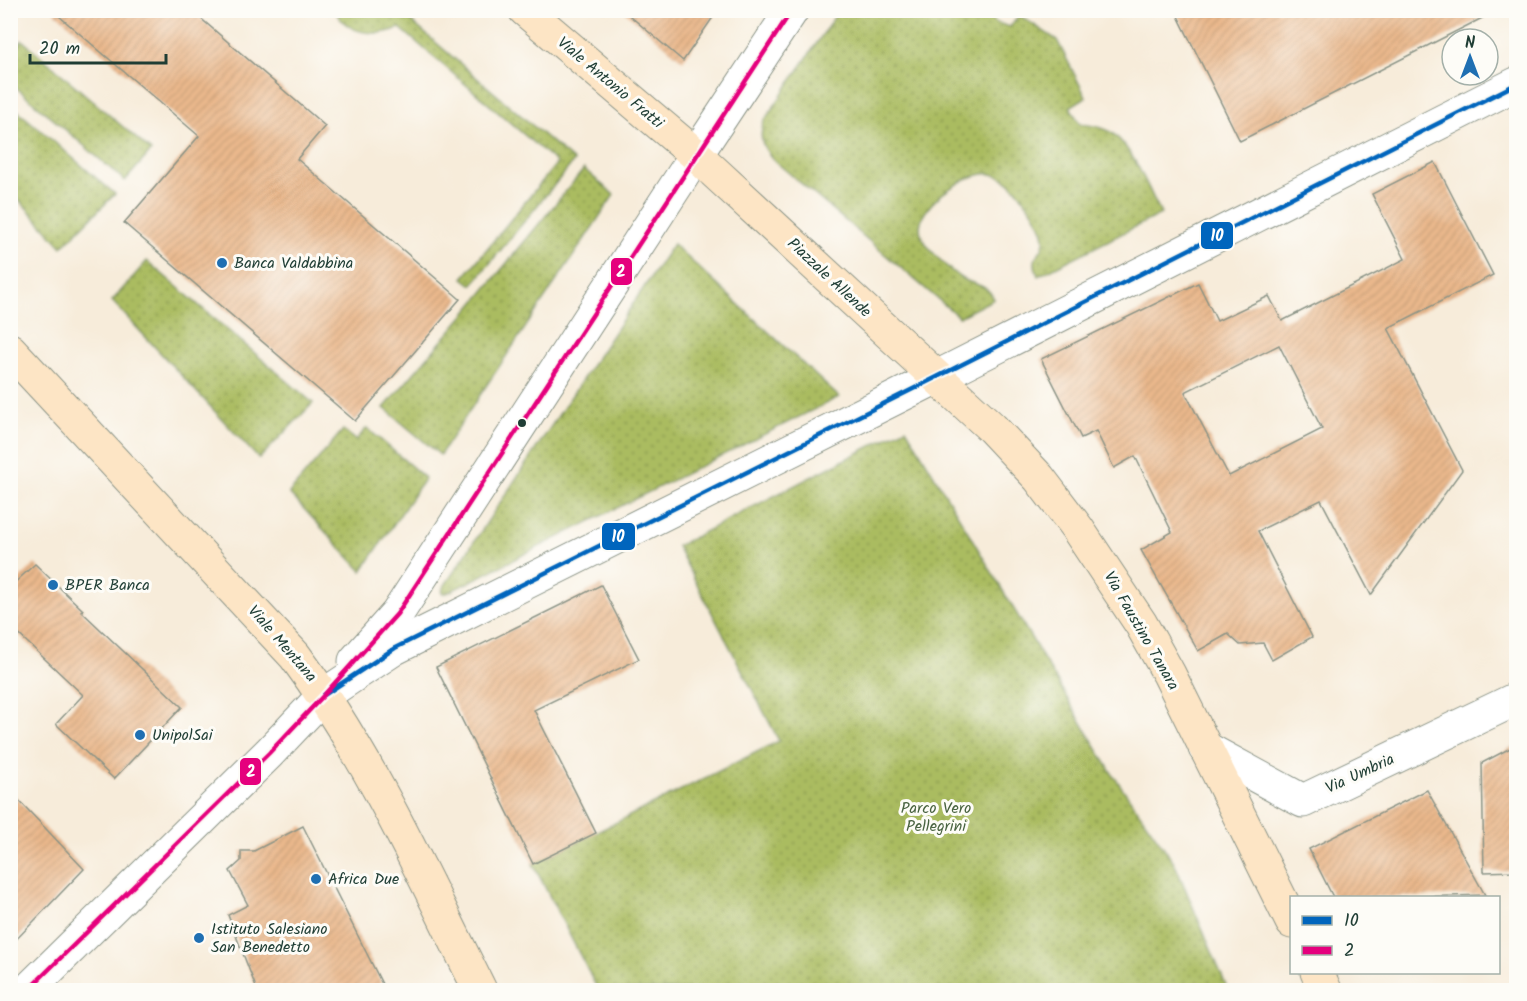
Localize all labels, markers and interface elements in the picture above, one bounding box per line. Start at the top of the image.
scale bar [30,27,166,65]
north arrow [1440,27,1500,87]
street label: Viale Antonio Fratti [551,31,670,136]
text: N [1465,31,1475,56]
text: 20 m [39,35,80,64]
line badge: 10 [1200,221,1234,250]
text: 10 [1210,224,1224,249]
street label: Piazzale Allende [781,232,877,324]
place label: Banca Valdabbina [234,251,353,276]
marker: Banca Valdabbina [215,256,229,270]
line badge: 2 [610,257,633,286]
text: 2 [616,260,626,285]
unlabelled marker [516,417,528,429]
line badge: 10 [601,522,636,551]
text: 10 [611,525,625,550]
street label: Via Faustino Tanara [1097,567,1185,695]
place label: BPER Banca [65,573,150,598]
marker: BPER Banca [46,578,60,592]
street label: Viale Mentana [241,600,323,688]
place label: UnipolSai [152,723,214,748]
marker: UnipolSai [133,728,147,742]
street label: Via Umbria [1321,747,1399,801]
line badge: 2 [239,757,262,786]
text: 2 [246,760,256,785]
park label: Parco Vero Pellegrini [901,796,971,839]
place label: Africa Due [328,867,399,892]
marker: Africa Due [309,872,323,886]
legend [1290,896,1500,974]
text: 10 [1344,907,1359,936]
place label: Istituto Salesiano San Benedetto [211,917,328,960]
marker: Istituto Salesiano San Benedetto [192,931,206,945]
text: 2 [1344,937,1354,966]

